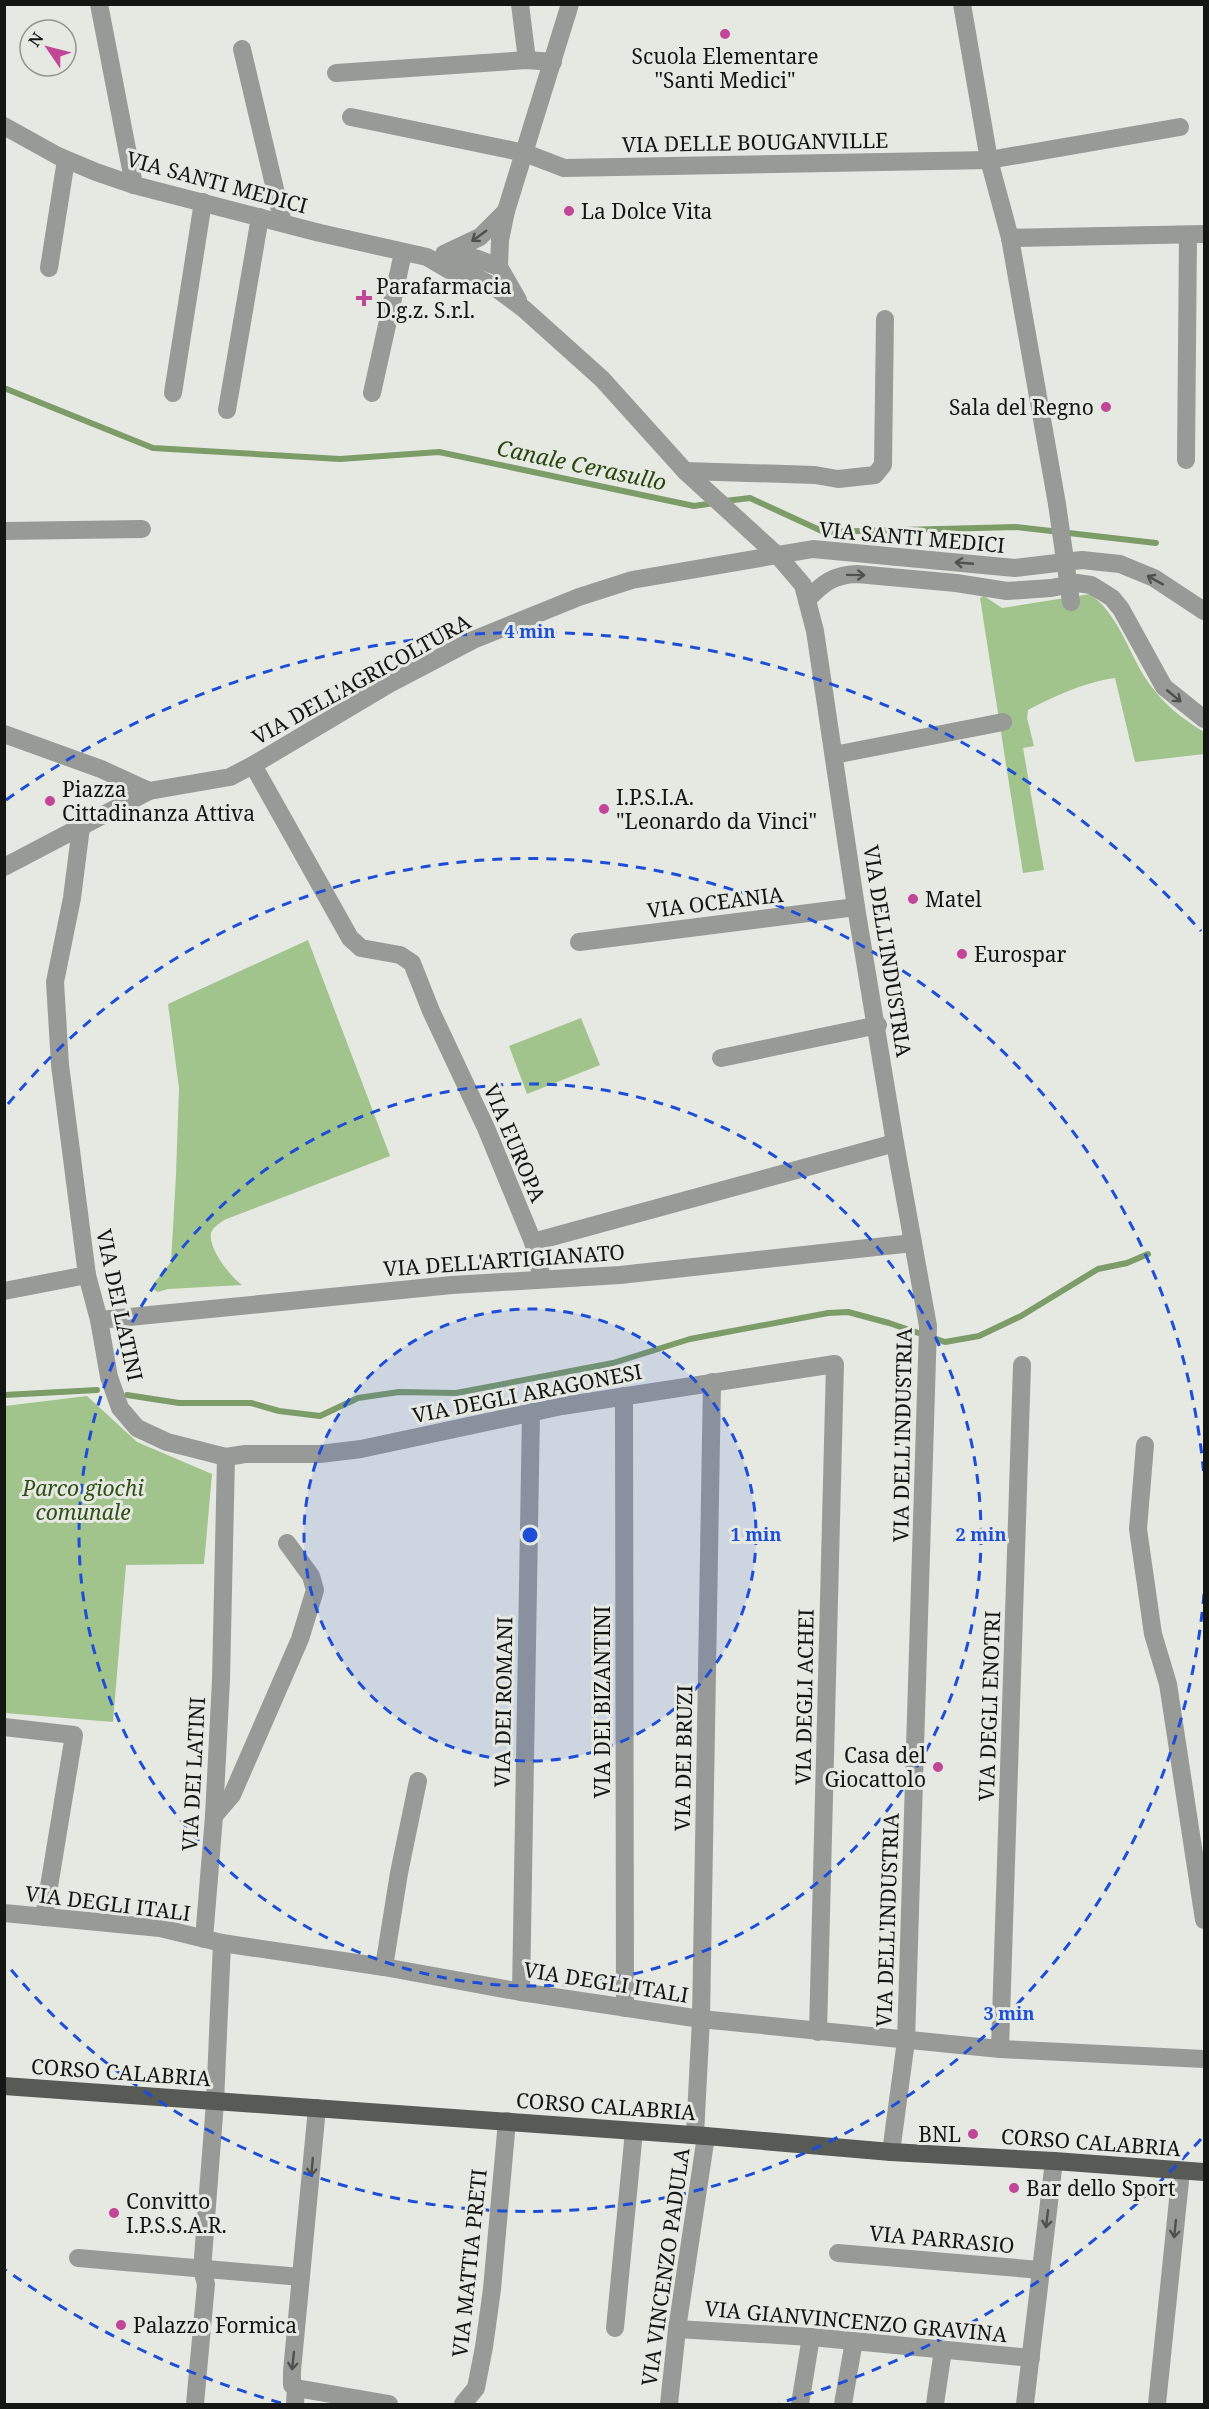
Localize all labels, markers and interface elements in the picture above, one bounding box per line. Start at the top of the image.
north arrow [18,18,78,78]
marker: Scuola Elementare "Santi Medici" [718,27,732,41]
text: N [23,28,49,51]
place label: Scuola Elementare "Santi Medici" [632,42,818,94]
street label: VIA DELLE BOUGANVILLE [622,126,888,158]
street label: VIA SANTI MEDICI [123,144,311,220]
place label: La Dolce Vita [581,197,712,225]
marker: La Dolce Vita [562,204,576,218]
one-way arrow [471,229,487,242]
place label: Parafarmacia D.g.z. S.r.l. [376,272,512,324]
marker: Parafarmacia D.g.z. S.r.l. [357,291,371,305]
place label: Sala del Regno [949,393,1094,421]
marker: Sala del Regno [1099,400,1113,414]
water label: Canale Cerasullo [495,431,669,497]
street label: VIA SANTI MEDICI [818,515,1006,559]
one-way arrow [955,557,975,568]
one-way arrow [846,569,866,581]
one-way arrow [1147,574,1164,586]
street label: VIA DELL'AGRICOLTURA [247,607,475,751]
text: 4 min [505,619,555,643]
one-way arrow [1166,689,1181,703]
place label: Piazza Cittadinanza Attiva [62,775,255,827]
place label: I.P.S.I.A. "Leonardo da Vinci" [616,783,817,835]
marker: Piazza Cittadinanza Attiva [43,794,57,808]
marker: I.P.S.I.A. "Leonardo da Vinci" [597,802,611,816]
street label: VIA DELL'INDUSTRIA [857,843,919,1059]
street label: VIA OCEANIA [645,880,785,924]
place label: Matel [925,885,982,913]
marker: Matel [906,892,920,906]
place label: Eurospar [974,940,1067,968]
marker: Eurospar [955,947,969,961]
street label: VIA EUROPA [478,1080,553,1206]
street label: VIA DEI LATINI [90,1226,150,1384]
street label: VIA DELL'ARTIGIANATO [382,1238,626,1282]
street label: VIA DELL'INDUSTRIA [886,1327,918,1542]
street label: VIA DEGLI ARAGONESI [410,1357,644,1429]
park label: Parco giochi comunale [21,1474,144,1526]
text: 1 min [731,1522,781,1546]
text: 2 min [956,1522,1006,1546]
centre of rings [520,1525,540,1545]
street label: VIA DEI BIZANTINI [588,1606,616,1798]
street label: VIA DEGLI ACHEI [788,1609,820,1785]
street label: VIA DEGLI ENOTRI [972,1610,1006,1802]
street label: VIA DEI ROMANI [488,1616,518,1788]
street label: VIA DEI BRUZI [668,1685,698,1831]
street label: VIA DEI LATINI [175,1696,211,1852]
place label: Casa del Giocattolo [824,1741,926,1793]
marker: Casa del Giocattolo [931,1760,945,1774]
street label: VIA DELL'INDUSTRIA [869,1812,905,2028]
street label: VIA DEGLI ITALI [24,1879,192,1927]
street label: VIA DEGLI ITALI [522,1955,690,2009]
text: 3 min [984,2001,1034,2025]
street label: CORSO CALABRIA [30,2052,212,2092]
street label: CORSO CALABRIA [515,2086,697,2126]
place label: BNL [918,2120,961,2148]
street label: CORSO CALABRIA [1000,2122,1182,2162]
marker: BNL [966,2127,980,2141]
street label: VIA VINCENZO PADULA [634,2146,696,2388]
one-way arrow [306,2156,317,2176]
street label: VIA MATTIA PRETI [445,2167,493,2359]
place label: Bar dello Sport [1026,2174,1175,2202]
marker: Bar dello Sport [1007,2181,1021,2195]
place label: Convitto I.P.S.S.A.R. [126,2187,227,2239]
marker: Convitto I.P.S.S.A.R. [107,2206,121,2220]
one-way arrow [1041,2208,1052,2228]
one-way arrow [1169,2218,1180,2238]
street label: VIA PARRASIO [868,2219,1016,2259]
street label: VIA GIANVINCENZO GRAVINA [704,2294,1009,2348]
place label: Palazzo Formica [133,2311,297,2339]
marker: Palazzo Formica [114,2318,128,2332]
one-way arrow [287,2350,298,2370]

